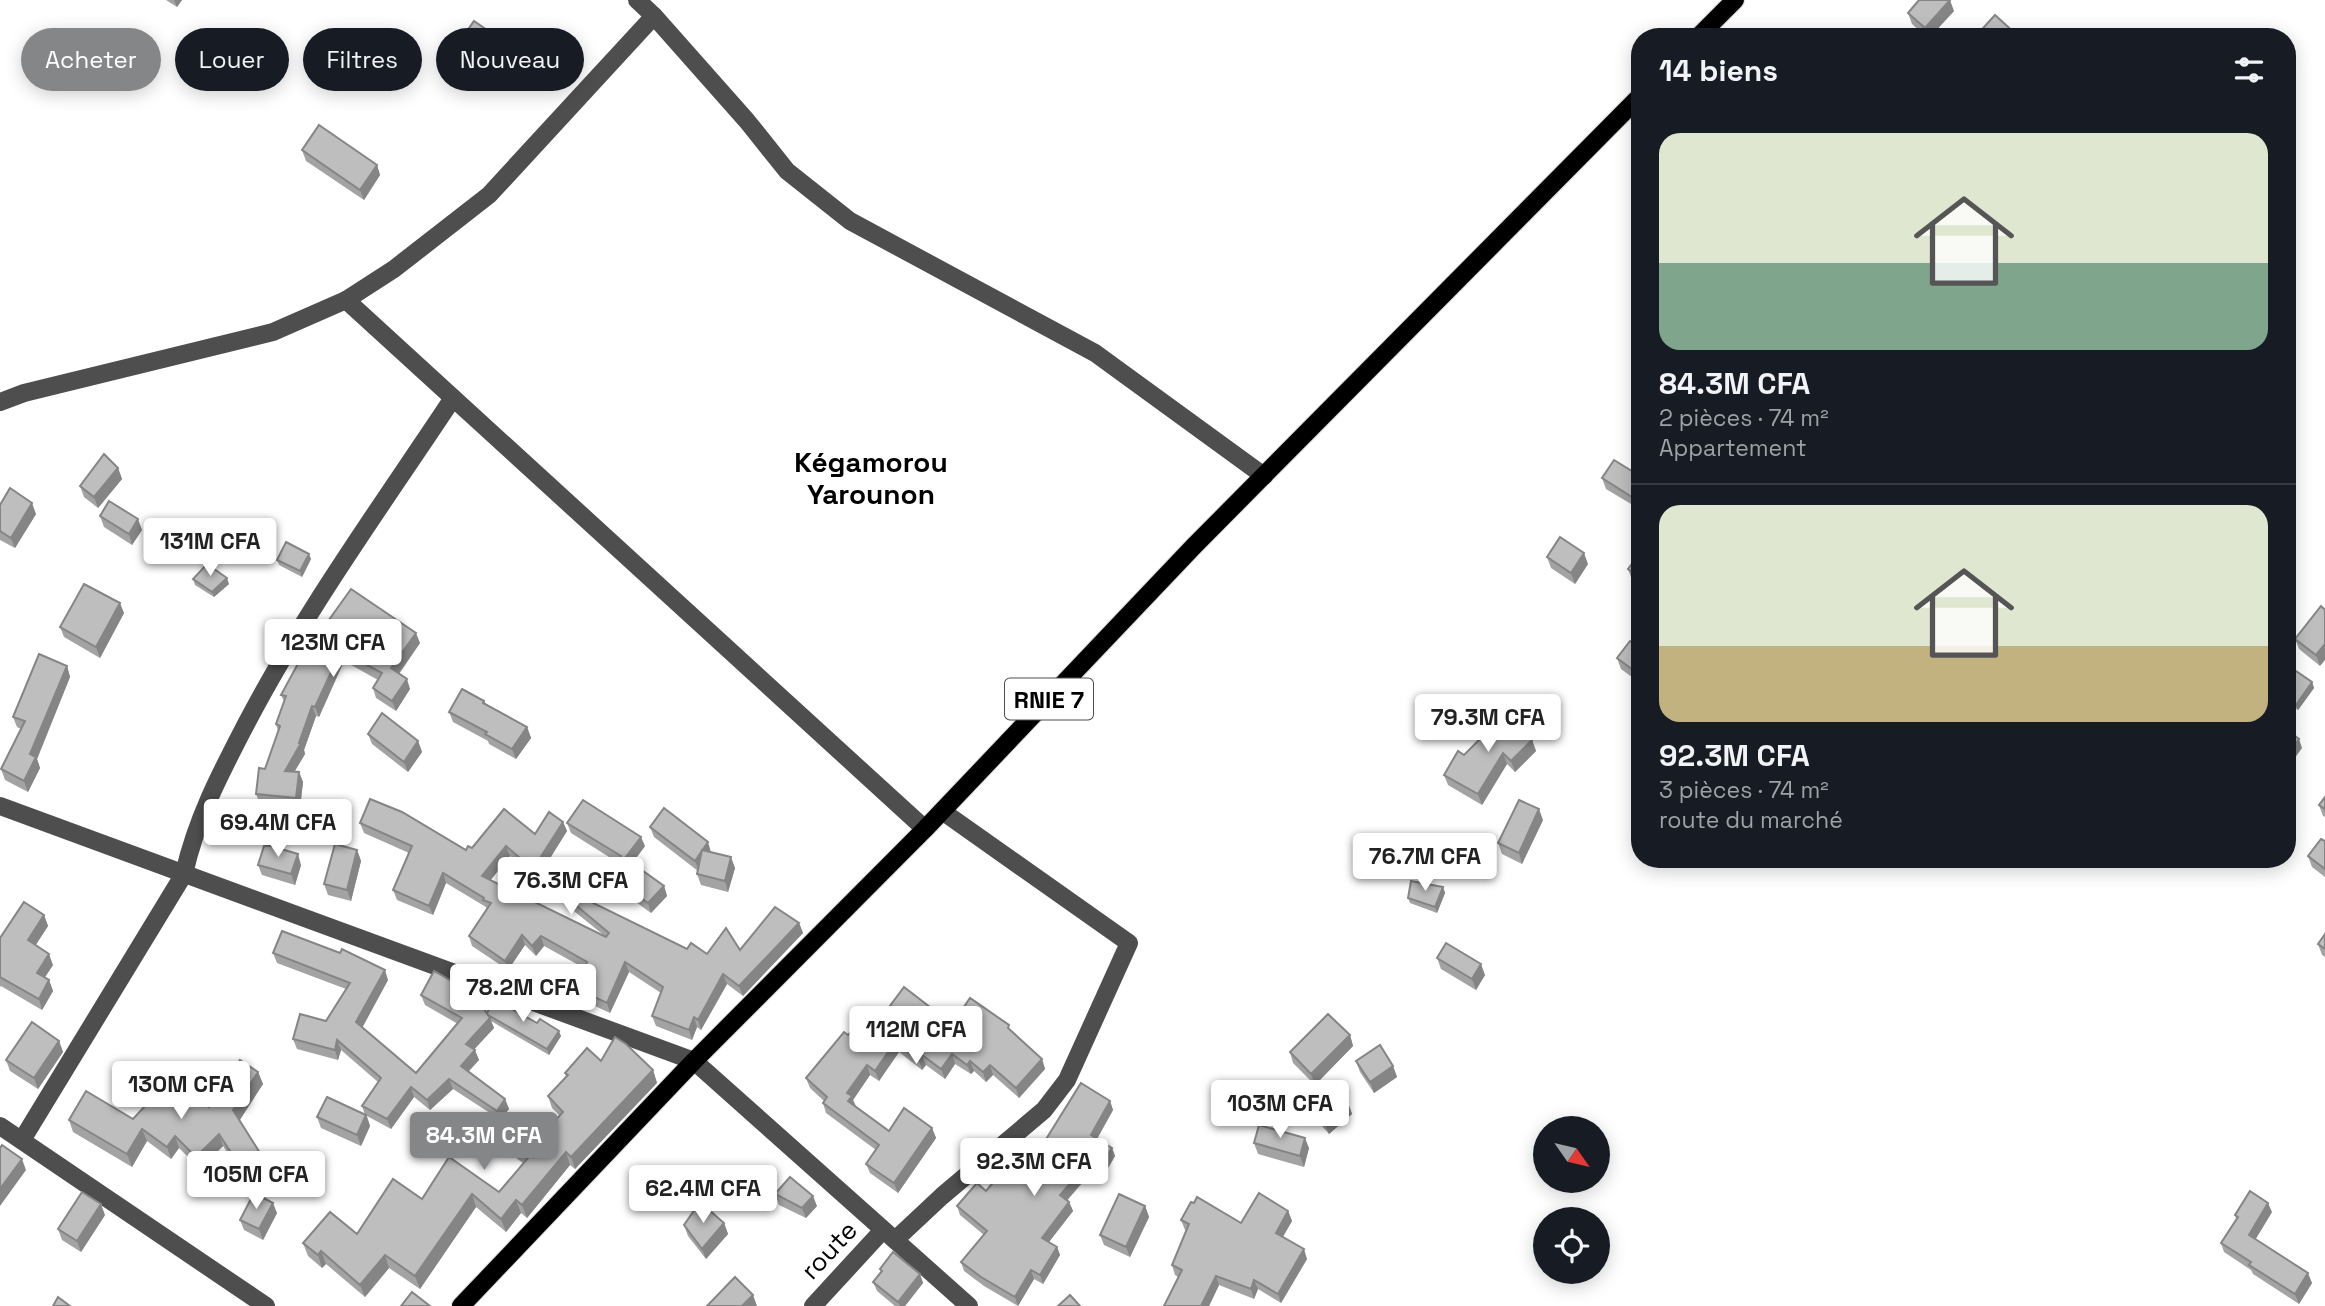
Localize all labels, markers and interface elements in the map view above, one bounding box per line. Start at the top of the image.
chip: Acheter [21,28,161,91]
chip: Louer [175,28,289,91]
chip: Filtres [303,28,422,91]
chip: Nouveau [436,28,584,91]
text: 14 biens [1659,51,1778,90]
icon: filters [2230,51,2268,89]
icon: home [1901,178,2027,304]
text: 84.3M CFA [1659,364,1810,403]
text: 2 pièces · 74 m² [1659,403,1829,433]
text: Appartement [1659,433,1807,463]
district label: Kégamorou Yarounon [794,444,948,512]
pin: 131M CFA [138,518,282,578]
text: 131M CFA [159,526,261,556]
icon: home [1901,550,2027,676]
pin: 123M CFA [261,620,405,679]
text: 123M CFA [281,627,385,657]
road number: RNIE 7 [1005,678,1093,720]
pin: 79.3M CFA [1408,694,1568,754]
text: 79.3M CFA [1431,702,1545,732]
text: 92.3M CFA [1659,736,1810,775]
text: 3 pièces · 74 m² [1659,775,1829,805]
pin: 69.4M CFA [198,800,358,859]
text: route du marché [1659,805,1843,835]
text: 69.4M CFA [220,807,336,837]
pin: 76.7M CFA [1345,834,1505,893]
text: 76.7M CFA [1369,841,1481,871]
pin: 76.3M CFA [491,858,651,917]
text: 76.3M CFA [514,865,628,895]
pin: 78.2M CFA [443,964,603,1024]
text: 78.2M CFA [466,972,580,1002]
pin: 112M CFA [844,1006,988,1066]
text: 112M CFA [865,1014,967,1044]
pin: 130M CFA [109,1062,253,1121]
text: 130M CFA [128,1069,234,1099]
pin: 103M CFA [1208,1080,1352,1140]
text: 103M CFA [1227,1088,1333,1118]
pin: 84.3M CFA [404,1112,564,1172]
north arrow [1533,1116,1610,1194]
map controls [1533,1116,1610,1284]
text: 84.3M CFA [426,1120,542,1150]
pin: 92.3M CFA [954,1138,1114,1198]
text: 92.3M CFA [976,1146,1092,1176]
pin: 105M CFA [184,1152,328,1211]
text: 105M CFA [203,1159,309,1189]
pin: 62.4M CFA [623,1166,783,1225]
text: 62.4M CFA [645,1173,761,1203]
button: locate [1533,1207,1610,1284]
street label: route [793,1213,865,1287]

